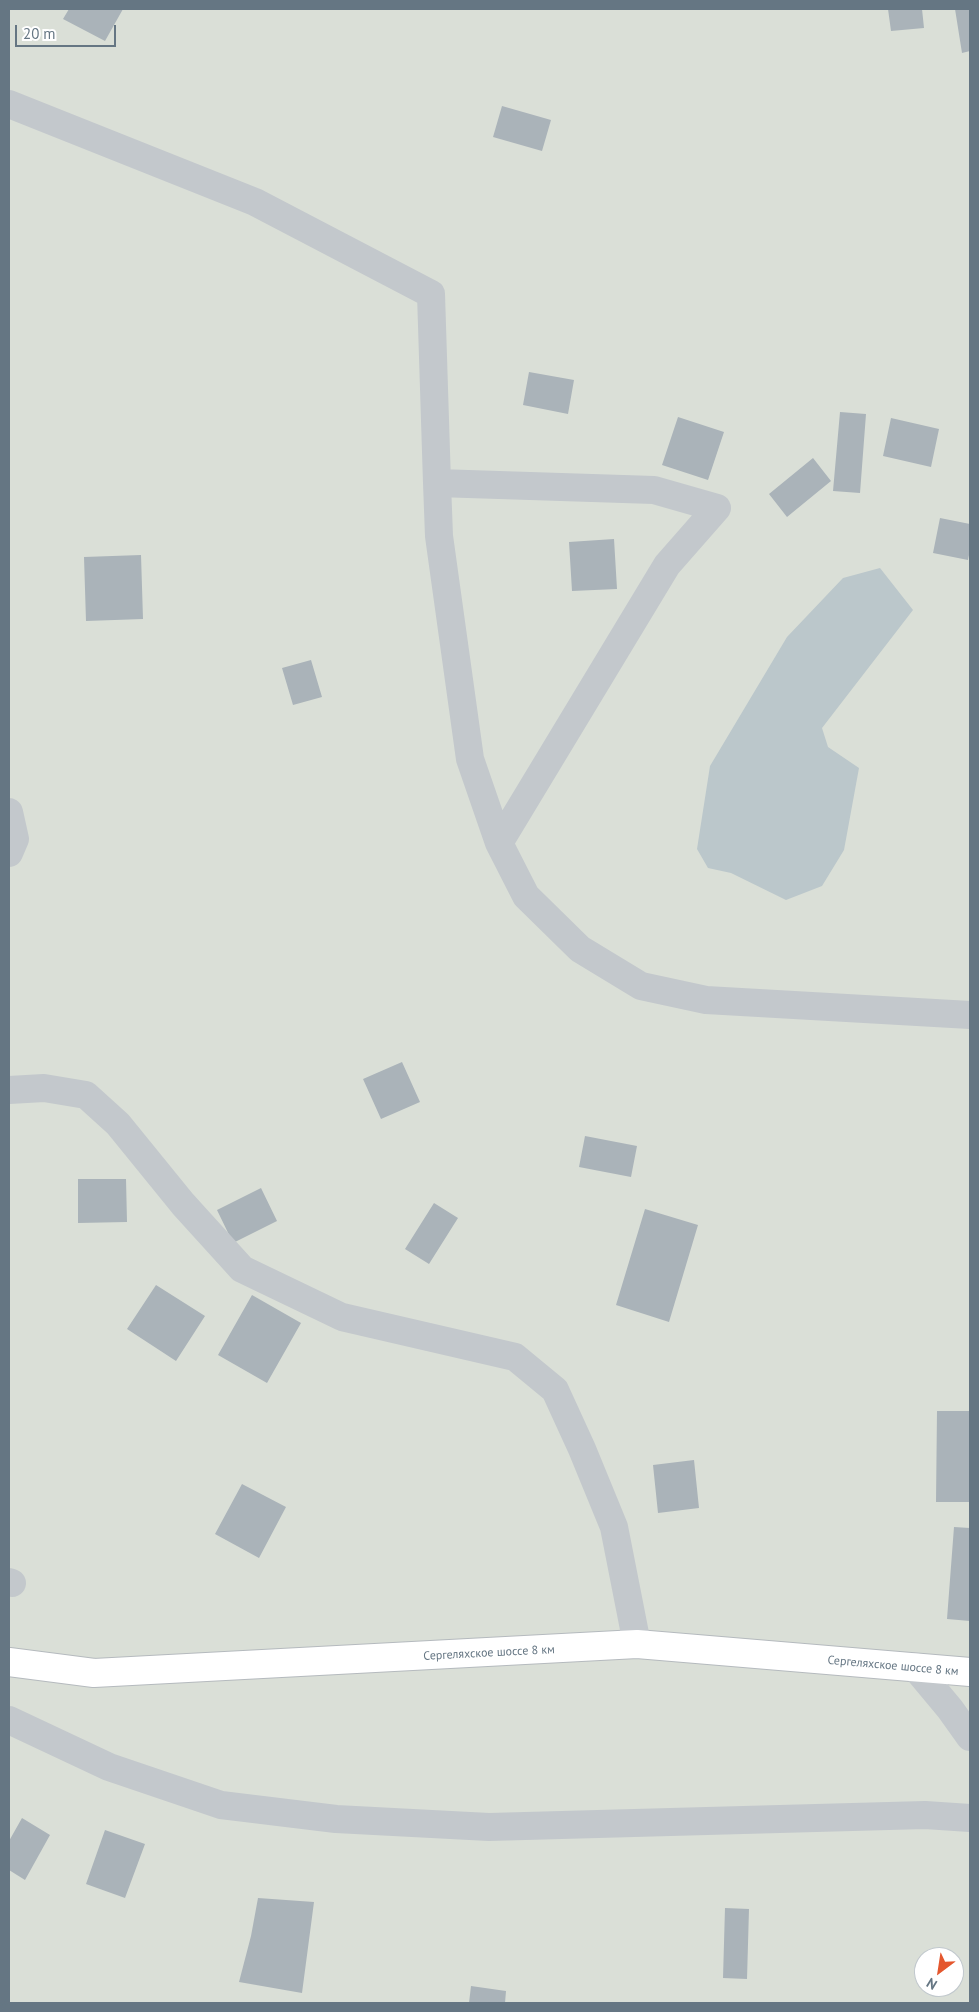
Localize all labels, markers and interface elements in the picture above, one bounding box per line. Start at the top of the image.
scale bar [18,15,119,47]
text: 20 m [23,24,56,43]
street label: Сергеляхское шоссе 8 км [423,1642,555,1664]
street label: Сергеляхское шоссе 8 км [827,1653,959,1679]
north arrow [914,1947,964,1997]
text: N [923,1974,940,1994]

